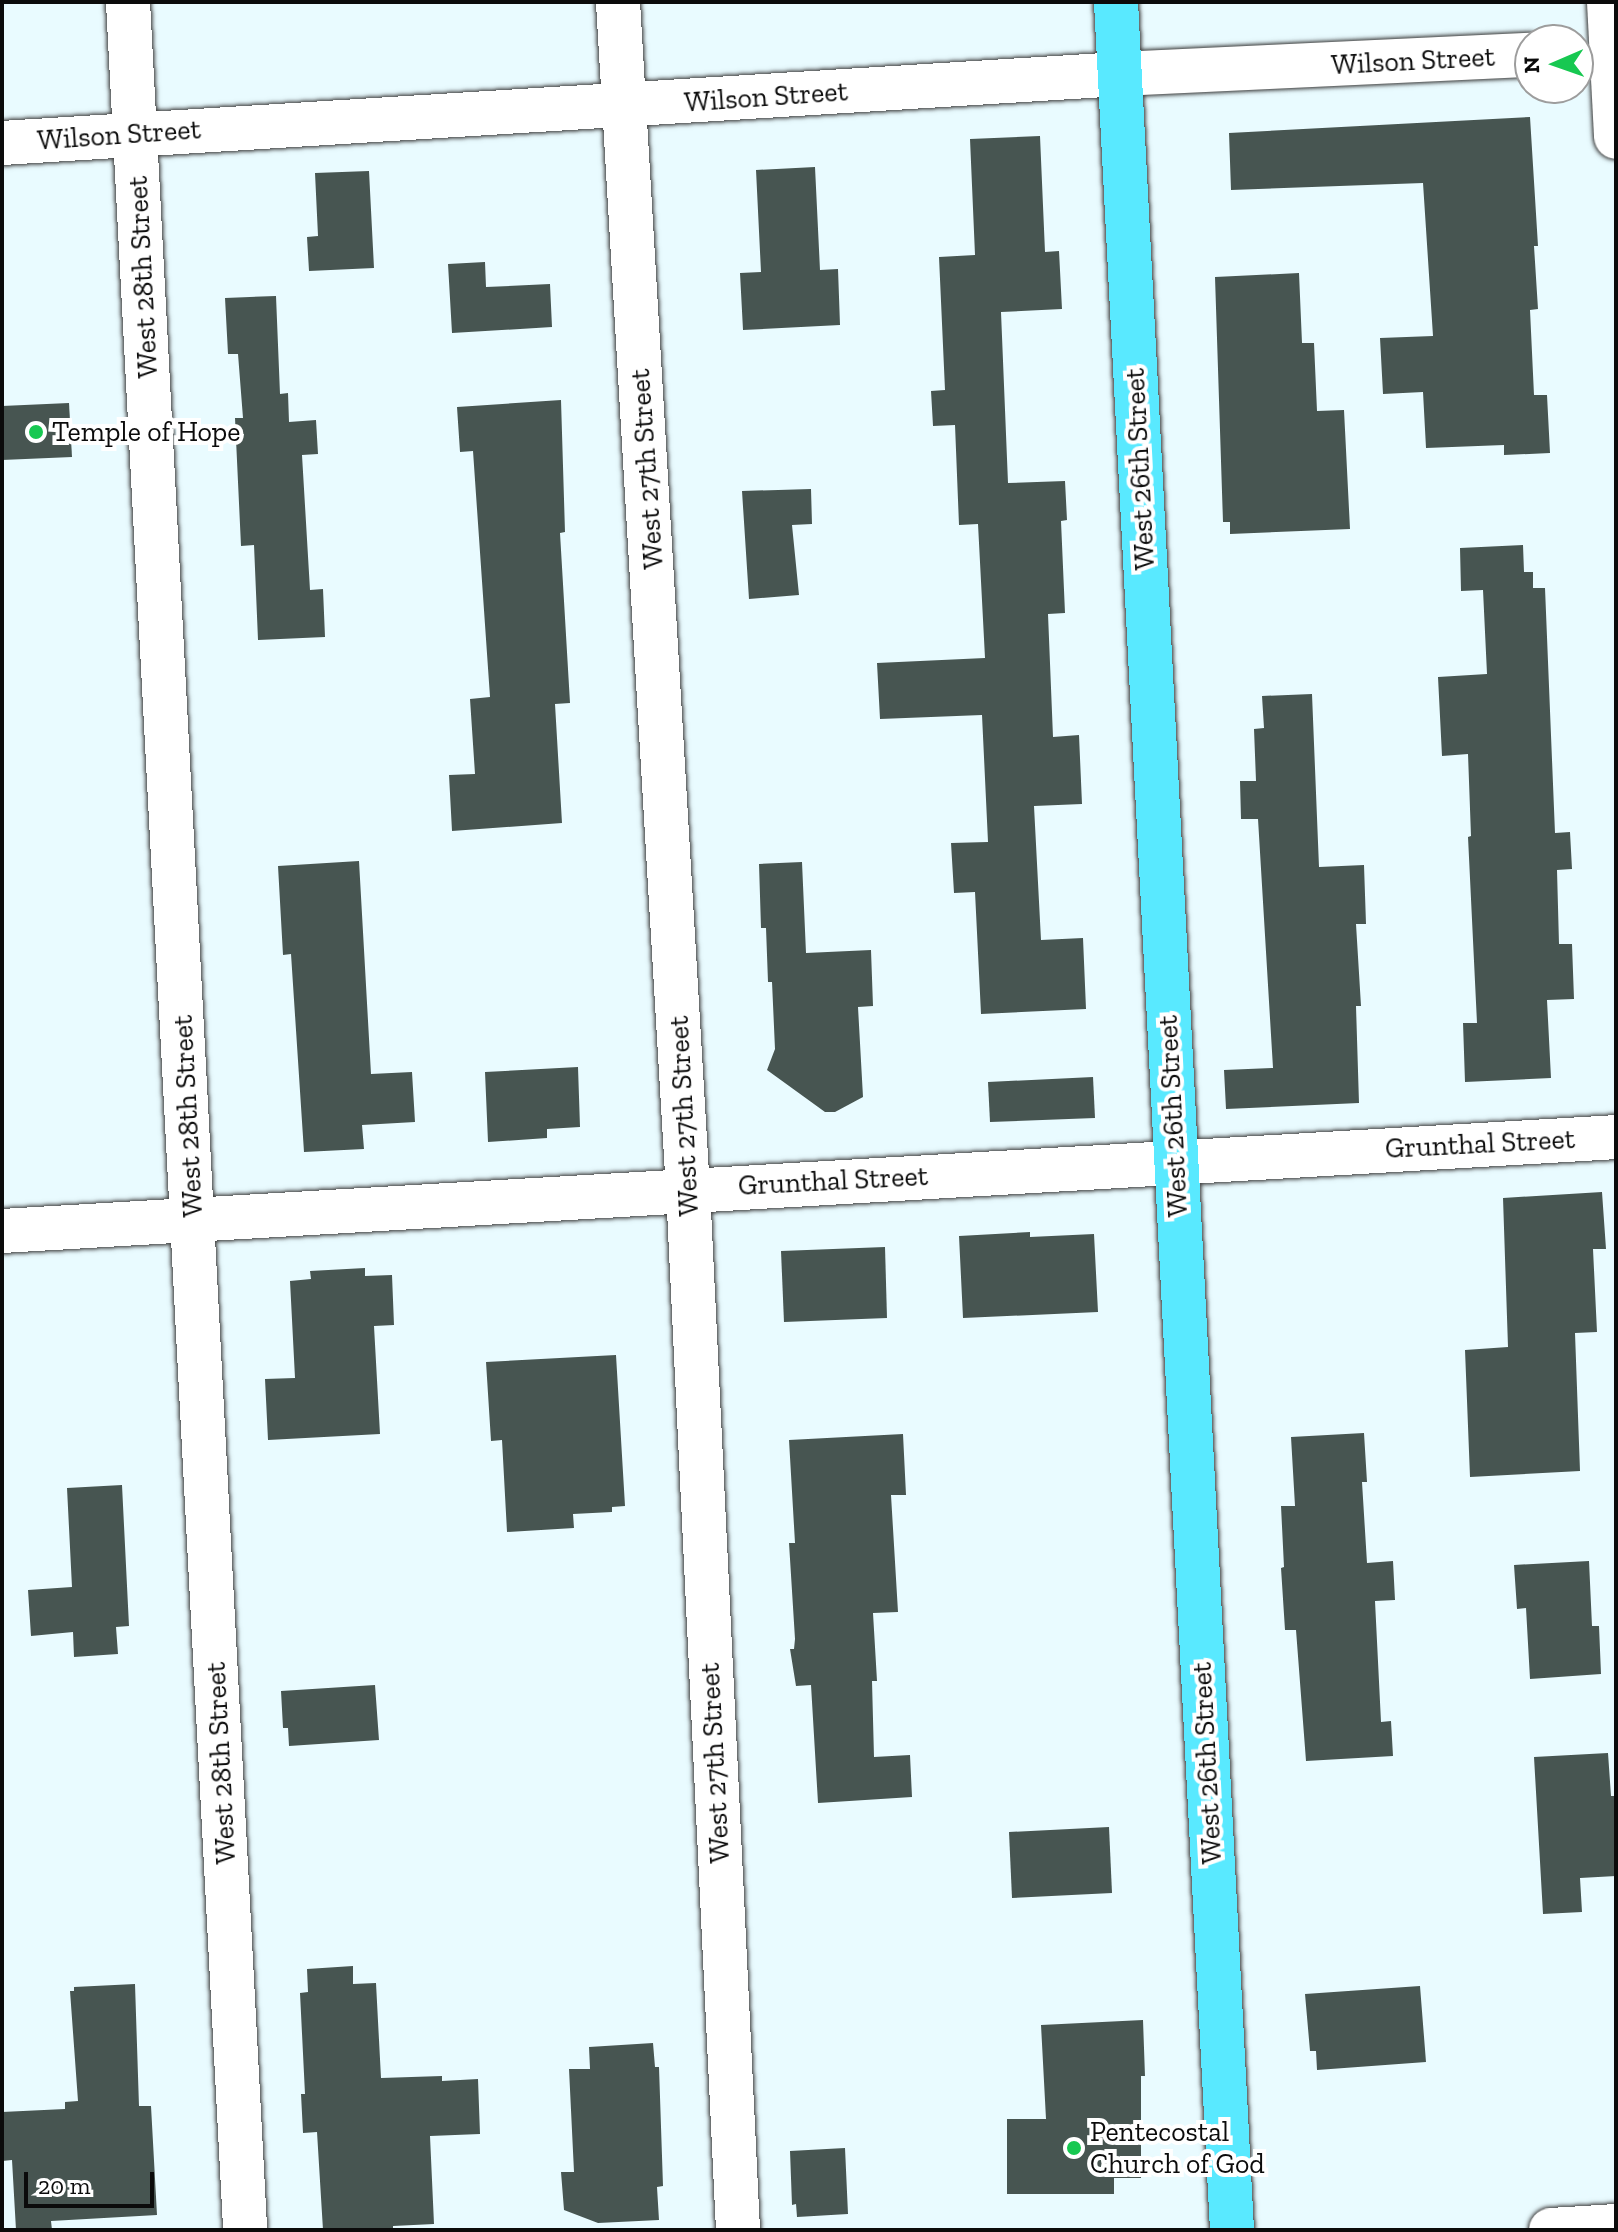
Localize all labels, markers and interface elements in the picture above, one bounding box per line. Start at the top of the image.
north arrow [1514,24,1594,104]
street label: Wilson Street [1330,40,1496,82]
text: N [1518,56,1545,74]
street label: Wilson Street [683,75,849,119]
street label: Wilson Street [36,113,202,157]
street label: West 28th Street [121,175,165,379]
street label: West 26th Street [1118,367,1162,571]
street label: West 27th Street [623,368,671,570]
place label: Temple of Hope [52,415,240,449]
marker: Temple of Hope [27,423,45,441]
street label: West 28th Street [166,1014,210,1218]
street label: West 26th Street [1151,1014,1195,1218]
street label: West 27th Street [662,1015,706,1217]
street label: Grunthal Street [1384,1122,1576,1166]
street label: Grunthal Street [737,1159,929,1203]
street label: West 28th Street [199,1661,243,1865]
street label: West 26th Street [1185,1661,1229,1865]
street label: West 27th Street [693,1662,737,1864]
place label: Pentecostal Church of God [1090,2115,1265,2181]
marker: Pentecostal Church of God [1065,2139,1083,2157]
scale bar [28,2156,158,2206]
text: 20 m [38,2171,90,2200]

